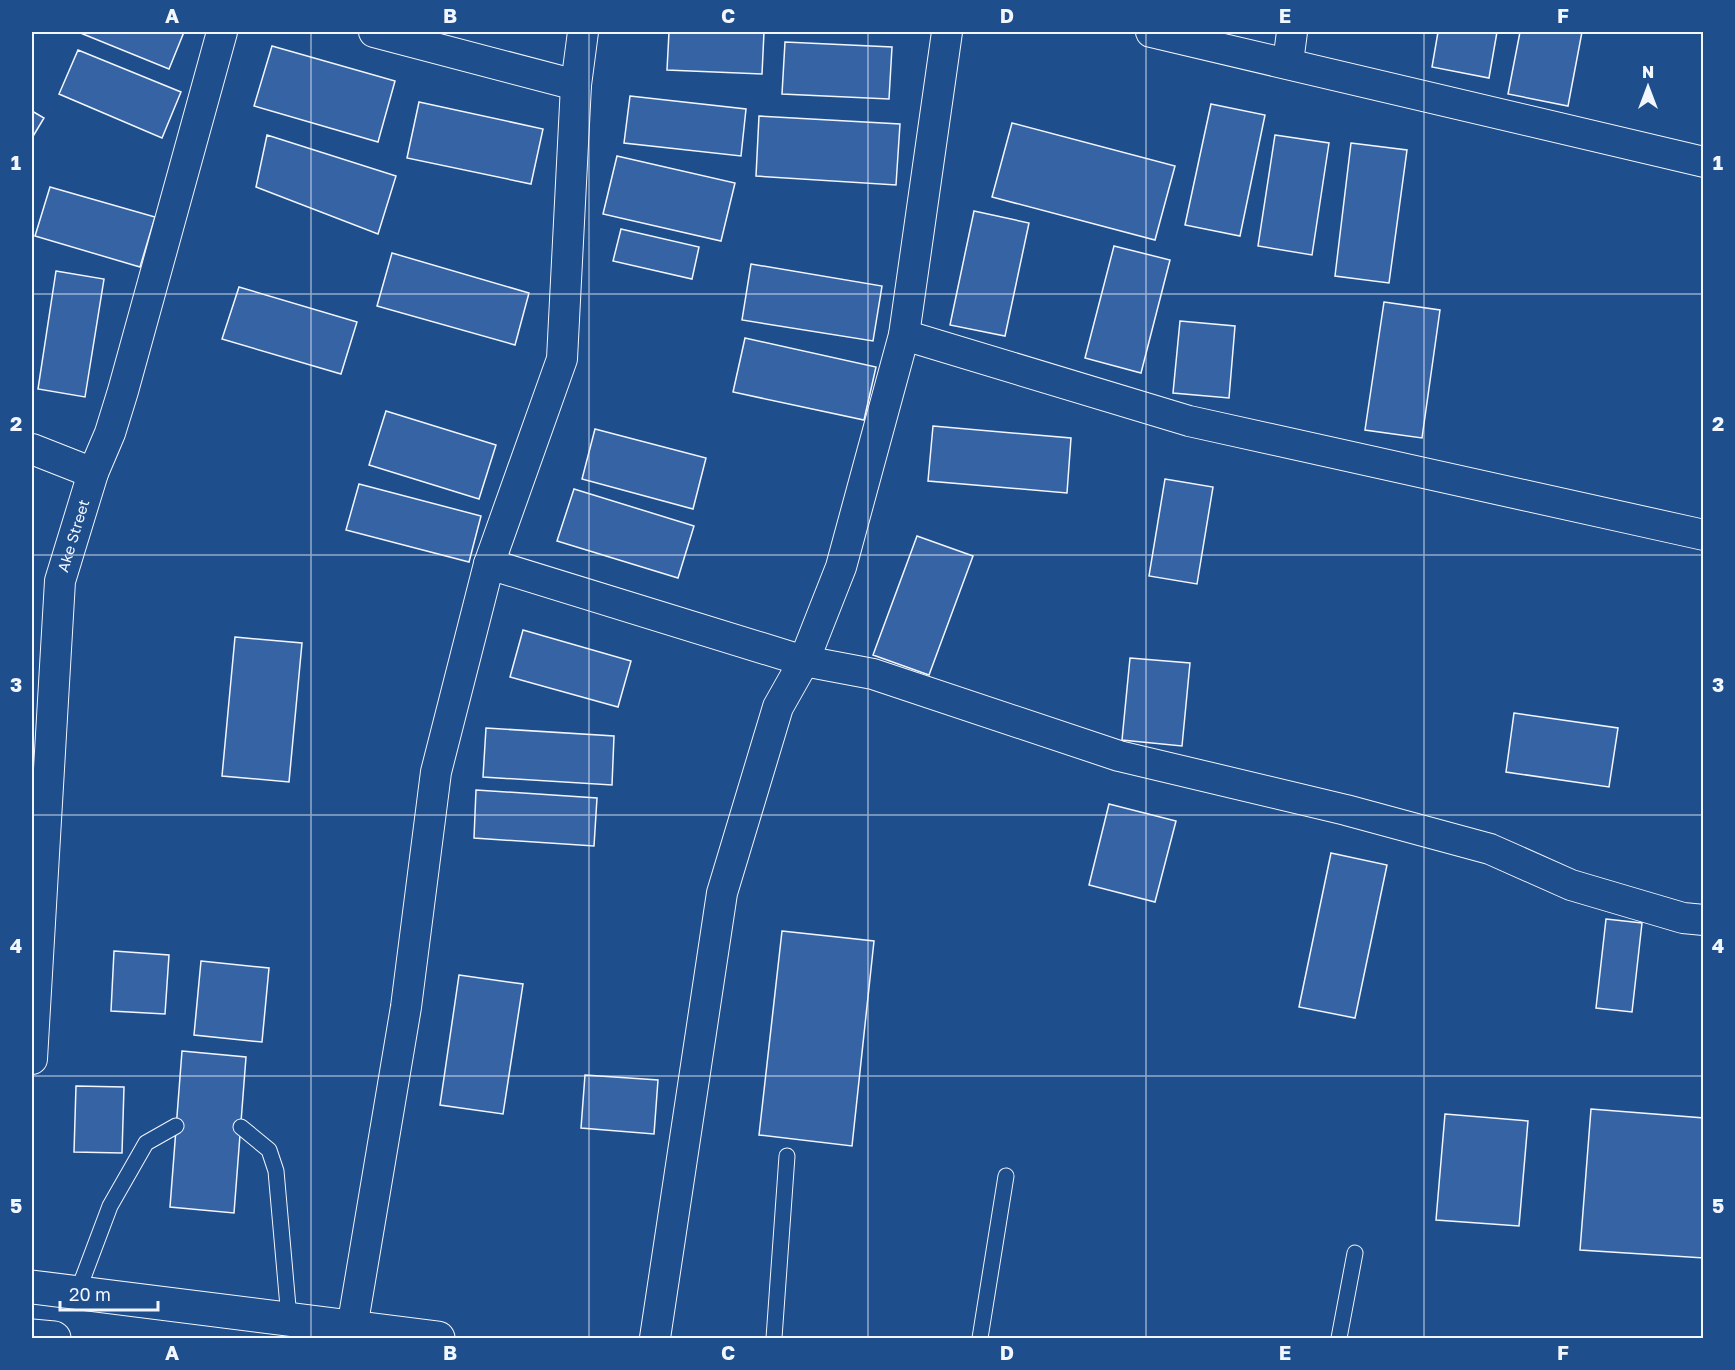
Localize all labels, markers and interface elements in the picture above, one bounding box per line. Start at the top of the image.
text: A [165,3,179,27]
text: B [443,3,457,27]
text: C [721,3,735,27]
text: D [1000,3,1014,27]
text: E [1279,3,1291,27]
text: F [1557,3,1569,27]
north arrow [1618,57,1678,117]
text: N [1642,62,1654,82]
text: 1 [11,150,21,174]
text: 1 [1713,150,1723,174]
text: 2 [10,411,22,435]
text: 2 [1712,411,1724,435]
street label: Ake Street [53,497,92,574]
text: 3 [10,672,22,696]
text: 3 [1712,672,1724,696]
text: 4 [10,933,22,957]
text: 4 [1712,933,1724,957]
text: 5 [10,1193,22,1217]
text: 5 [1712,1193,1724,1217]
scale bar [60,1274,158,1312]
text: 20 m [69,1283,111,1305]
text: A [165,1340,179,1364]
text: B [443,1340,457,1364]
text: C [721,1340,735,1364]
text: D [1000,1340,1014,1364]
text: E [1279,1340,1291,1364]
text: F [1557,1340,1569,1364]

